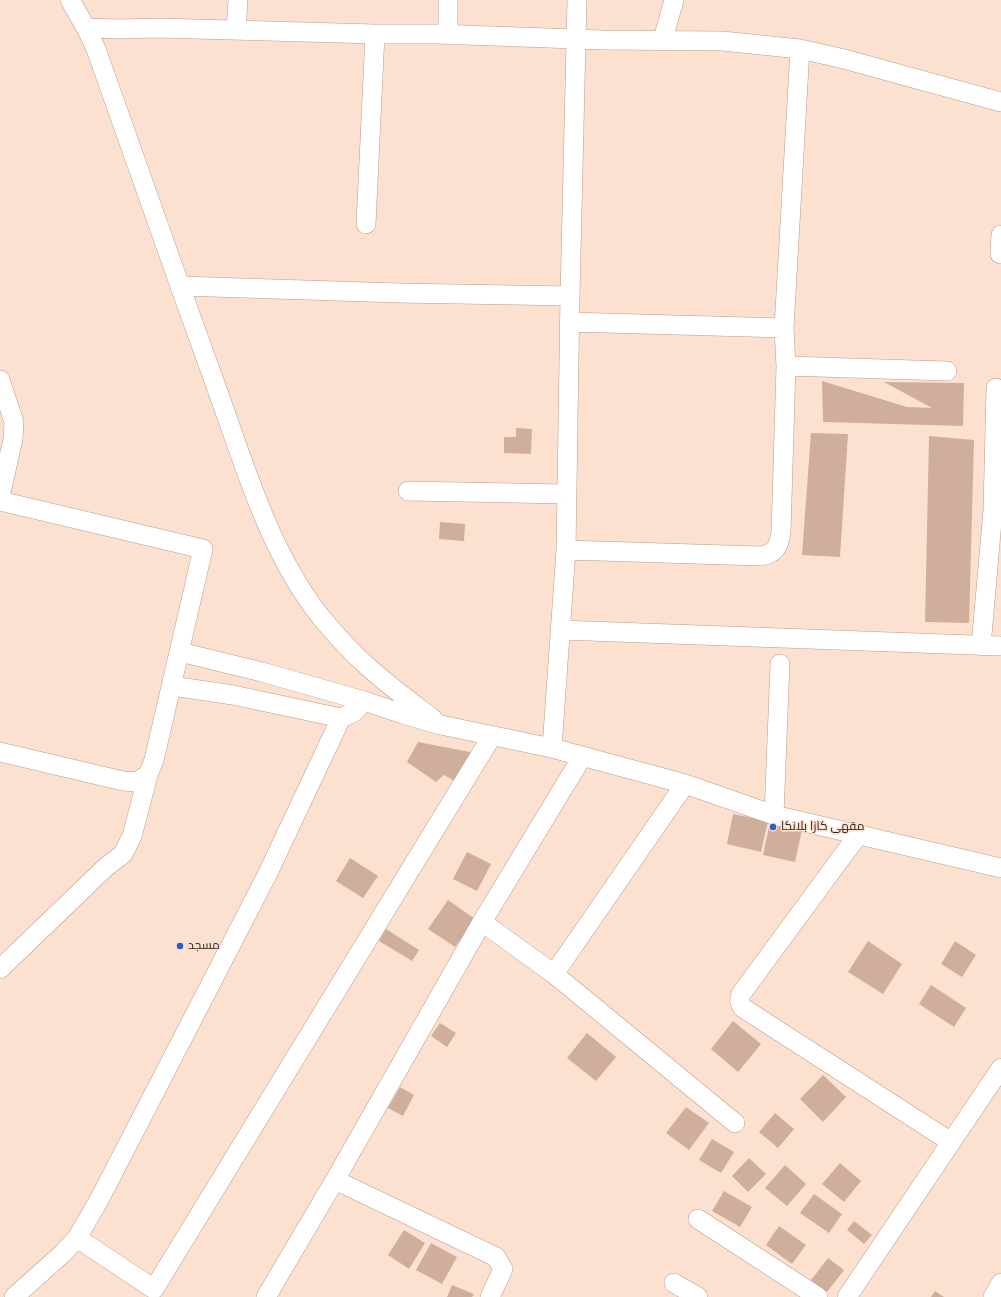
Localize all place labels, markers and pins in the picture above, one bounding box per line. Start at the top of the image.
place label: مقهى كازا بلانكا [781,820,864,834]
marker: مقهى كازا بلانكا [768,822,778,832]
place label: مسجد [188,939,220,953]
marker: مسجد [175,941,185,951]

